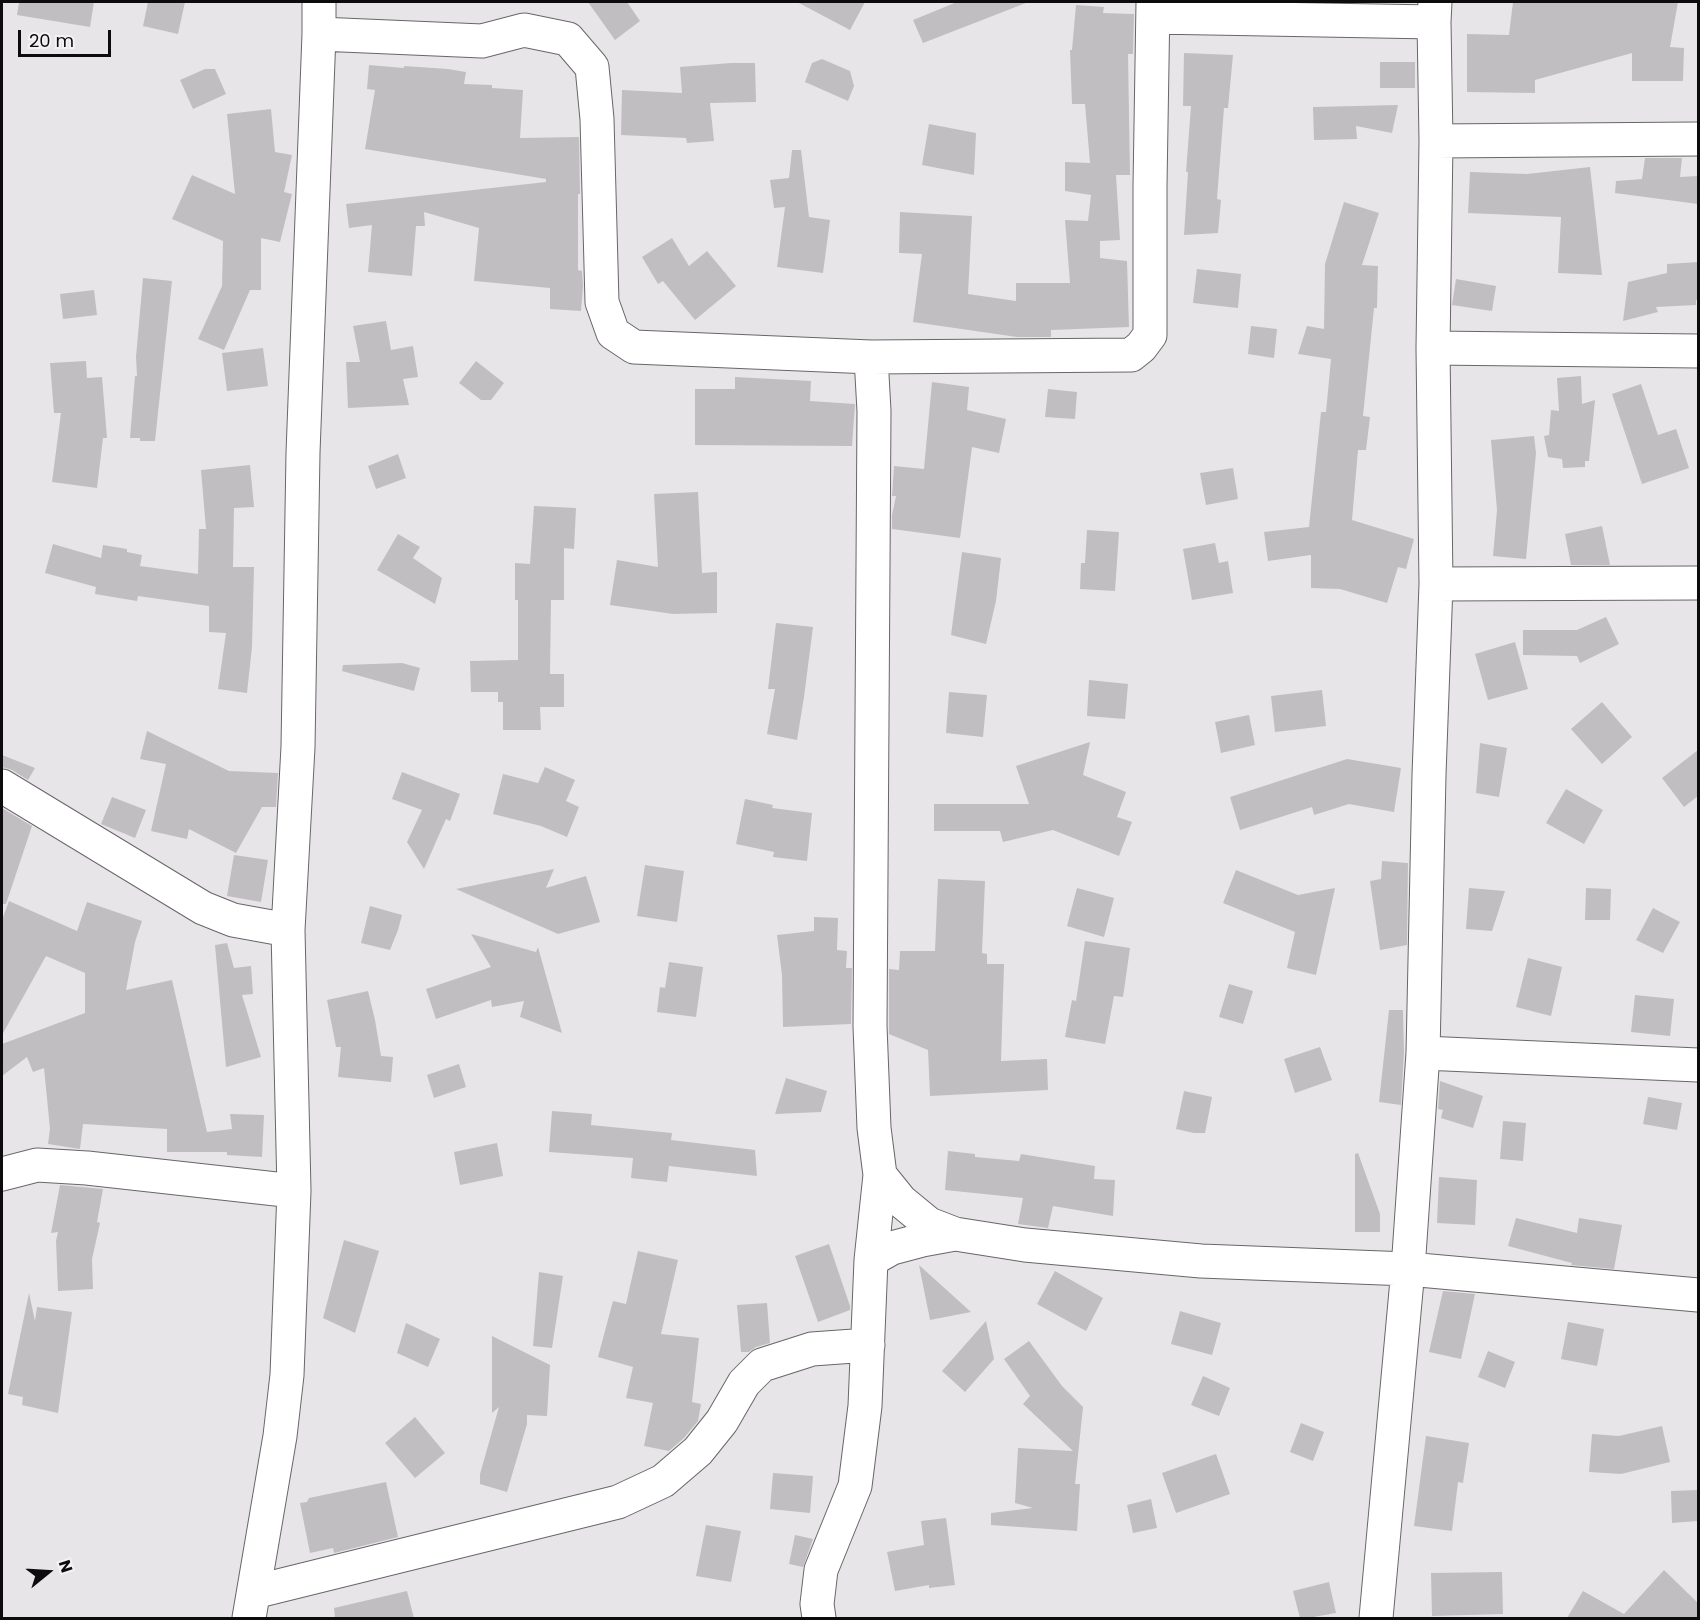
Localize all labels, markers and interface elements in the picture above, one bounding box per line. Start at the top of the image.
scale bar [21,18,114,56]
text: 20 m [29,28,74,53]
north arrow [18,1542,78,1602]
text: N [53,1557,78,1576]

